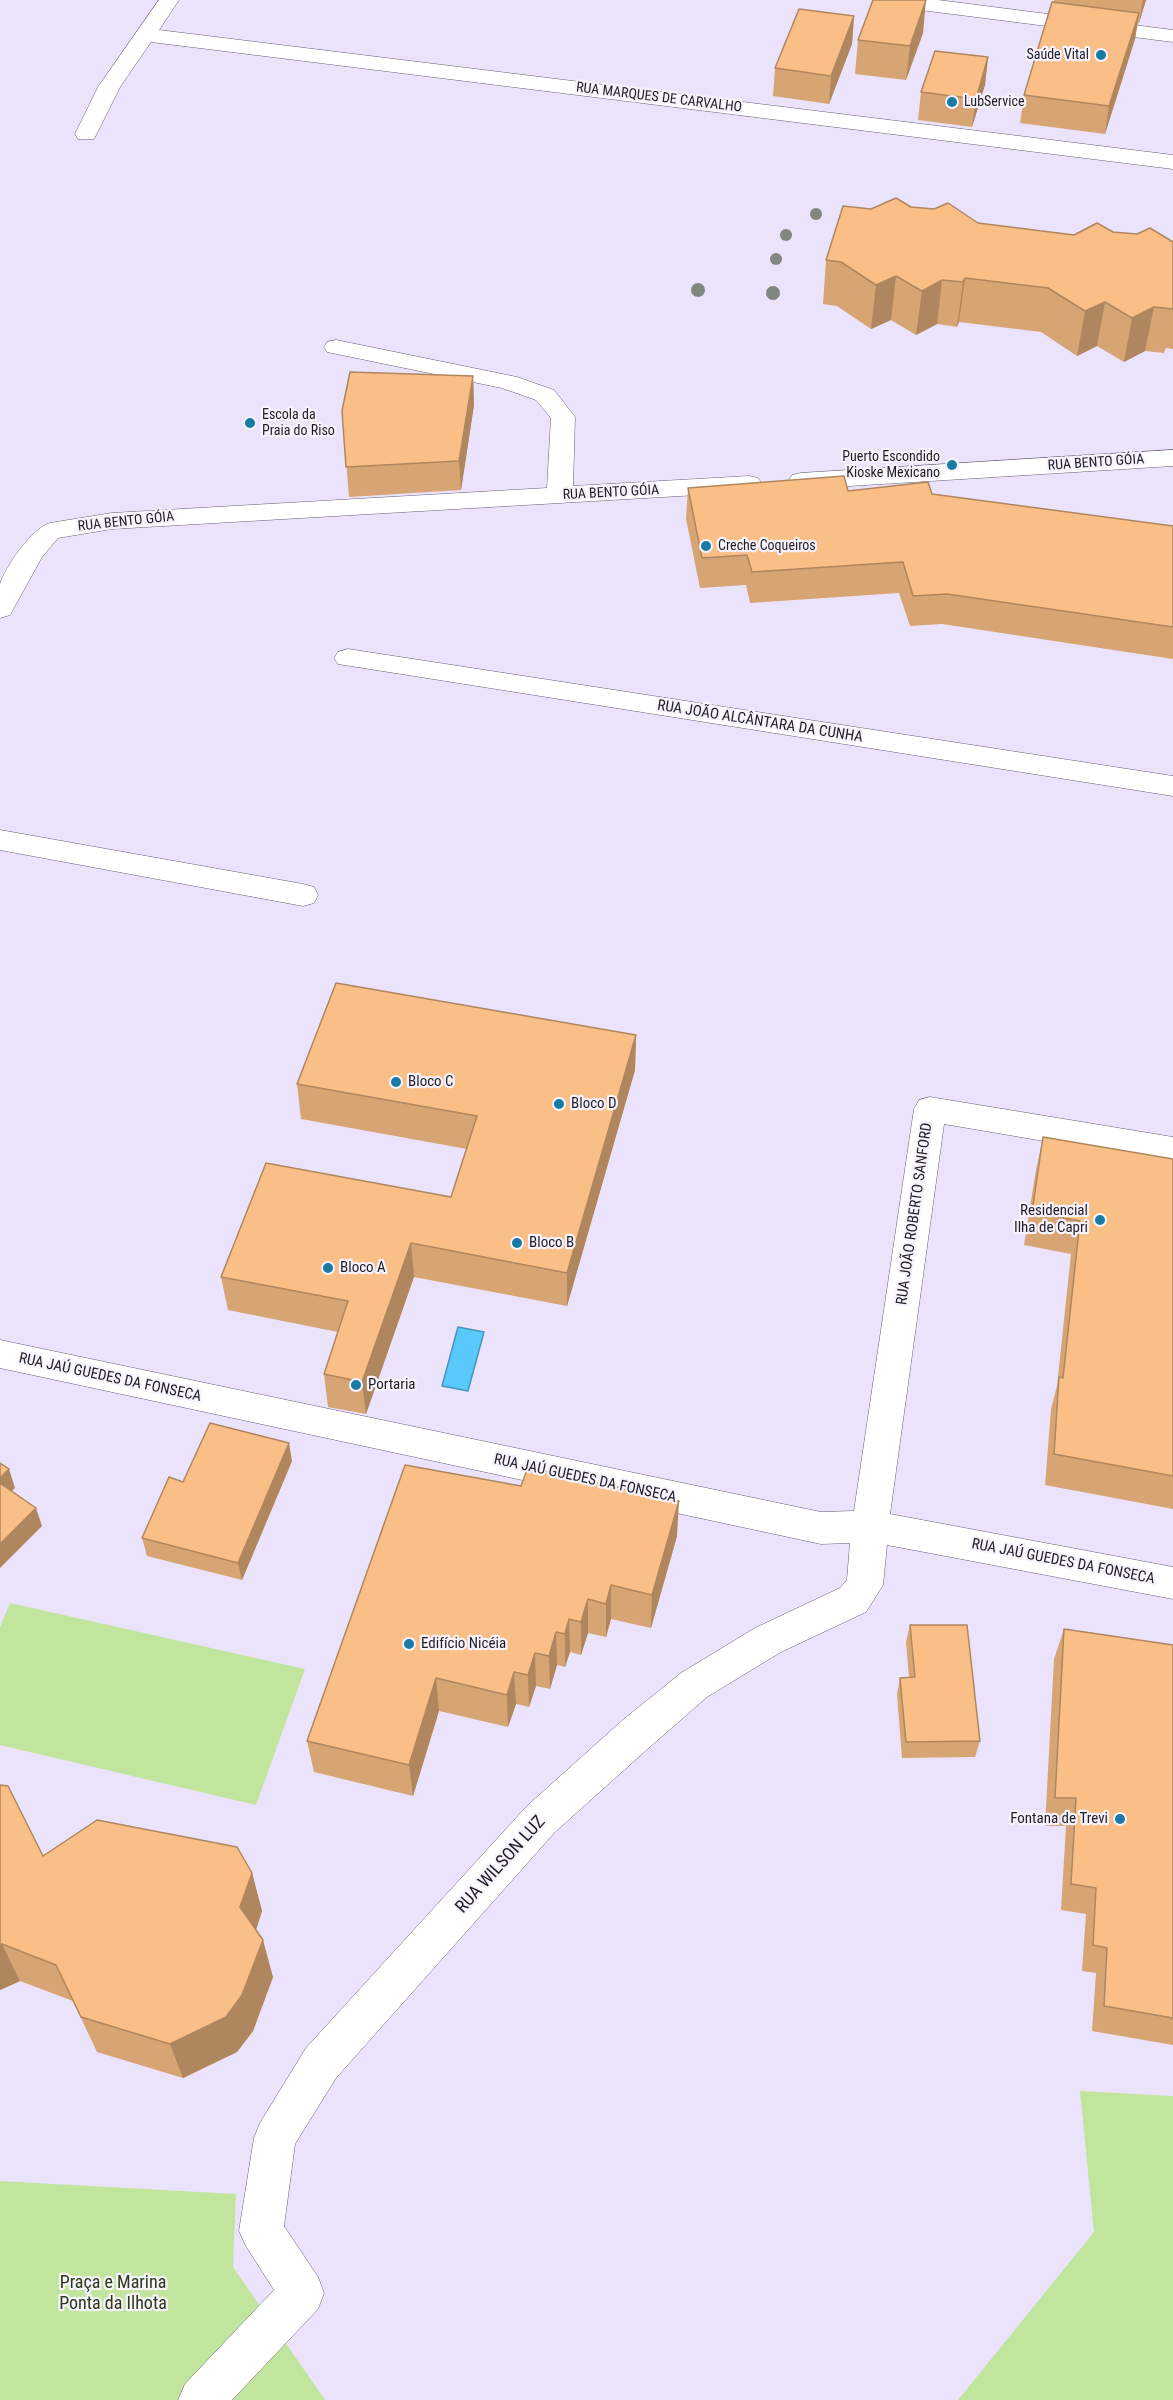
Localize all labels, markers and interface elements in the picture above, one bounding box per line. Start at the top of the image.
place label: Saúde Vital [1026,47,1089,63]
marker: Saúde Vital [1094,48,1108,62]
street label: RUA MARQUES DE CARVALHO [575,79,743,117]
place label: LubService [964,94,1024,110]
marker: LubService [945,95,959,109]
place label: Escola da Praia do Riso [262,407,335,440]
marker: Escola da Praia do Riso [243,416,257,430]
place label: Puerto Escondido Kioske Mexicano [842,449,940,482]
street label: RUA BENTO GÓIA [1047,451,1145,475]
marker: Puerto Escondido Kioske Mexicano [945,458,959,472]
street label: RUA BENTO GÓIA [562,482,660,504]
street label: RUA BENTO GÓIA [77,509,175,535]
place label: Creche Coqueiros [718,538,816,554]
marker: Creche Coqueiros [699,539,713,553]
street label: RUA JOÃO ALCÂNTARA DA CUNHA [656,697,864,747]
place label: Bloco C [408,1073,454,1091]
marker: Bloco C [389,1075,403,1089]
place label: Bloco D [571,1095,617,1113]
marker: Bloco D [552,1097,566,1111]
street label: RUA JOÃO ROBERTO SANFORD [893,1122,937,1306]
place label: Residencial Ilha de Capri [1014,1202,1088,1237]
marker: Residencial Ilha de Capri [1093,1213,1107,1227]
place label: Bloco B [529,1234,574,1252]
marker: Bloco B [510,1236,524,1250]
place label: Bloco A [340,1259,386,1277]
marker: Bloco A [321,1261,335,1275]
street label: RUA JAÚ GUEDES DA FONSECA [17,1350,203,1406]
place label: Portaria [368,1376,416,1394]
marker: Portaria [349,1378,363,1392]
street label: RUA JAÚ GUEDES DA FONSECA [492,1451,678,1507]
street label: RUA JAÚ GUEDES DA FONSECA [970,1535,1156,1589]
place label: Edifício Nicéia [421,1635,506,1653]
marker: Edifício Nicéia [402,1637,416,1651]
place label: Fontana de Trevi [1010,1810,1108,1828]
street label: RUA WILSON LUZ [452,1812,550,1918]
marker: Fontana de Trevi [1113,1812,1127,1826]
park label: Praça e Marina Ponta da Ilhota [59,2272,167,2314]

